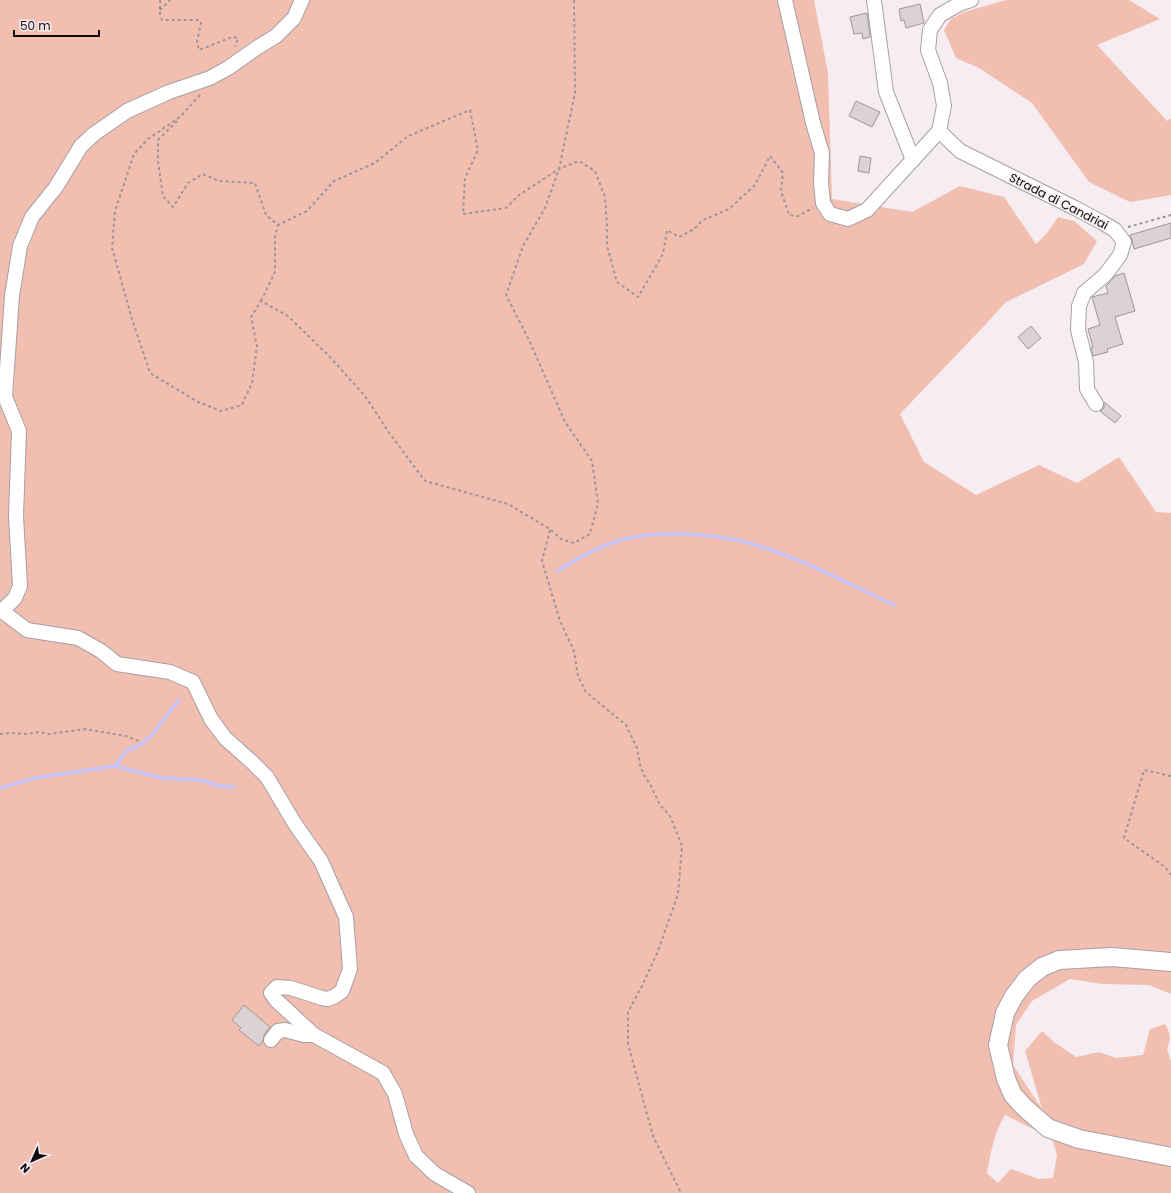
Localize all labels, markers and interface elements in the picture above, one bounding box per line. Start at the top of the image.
scale bar [14,12,99,38]
text: 50 m [20,17,51,34]
street label: Strada di Candriai [1006,169,1112,233]
north arrow [12,1141,52,1181]
text: N [16,1159,34,1177]

